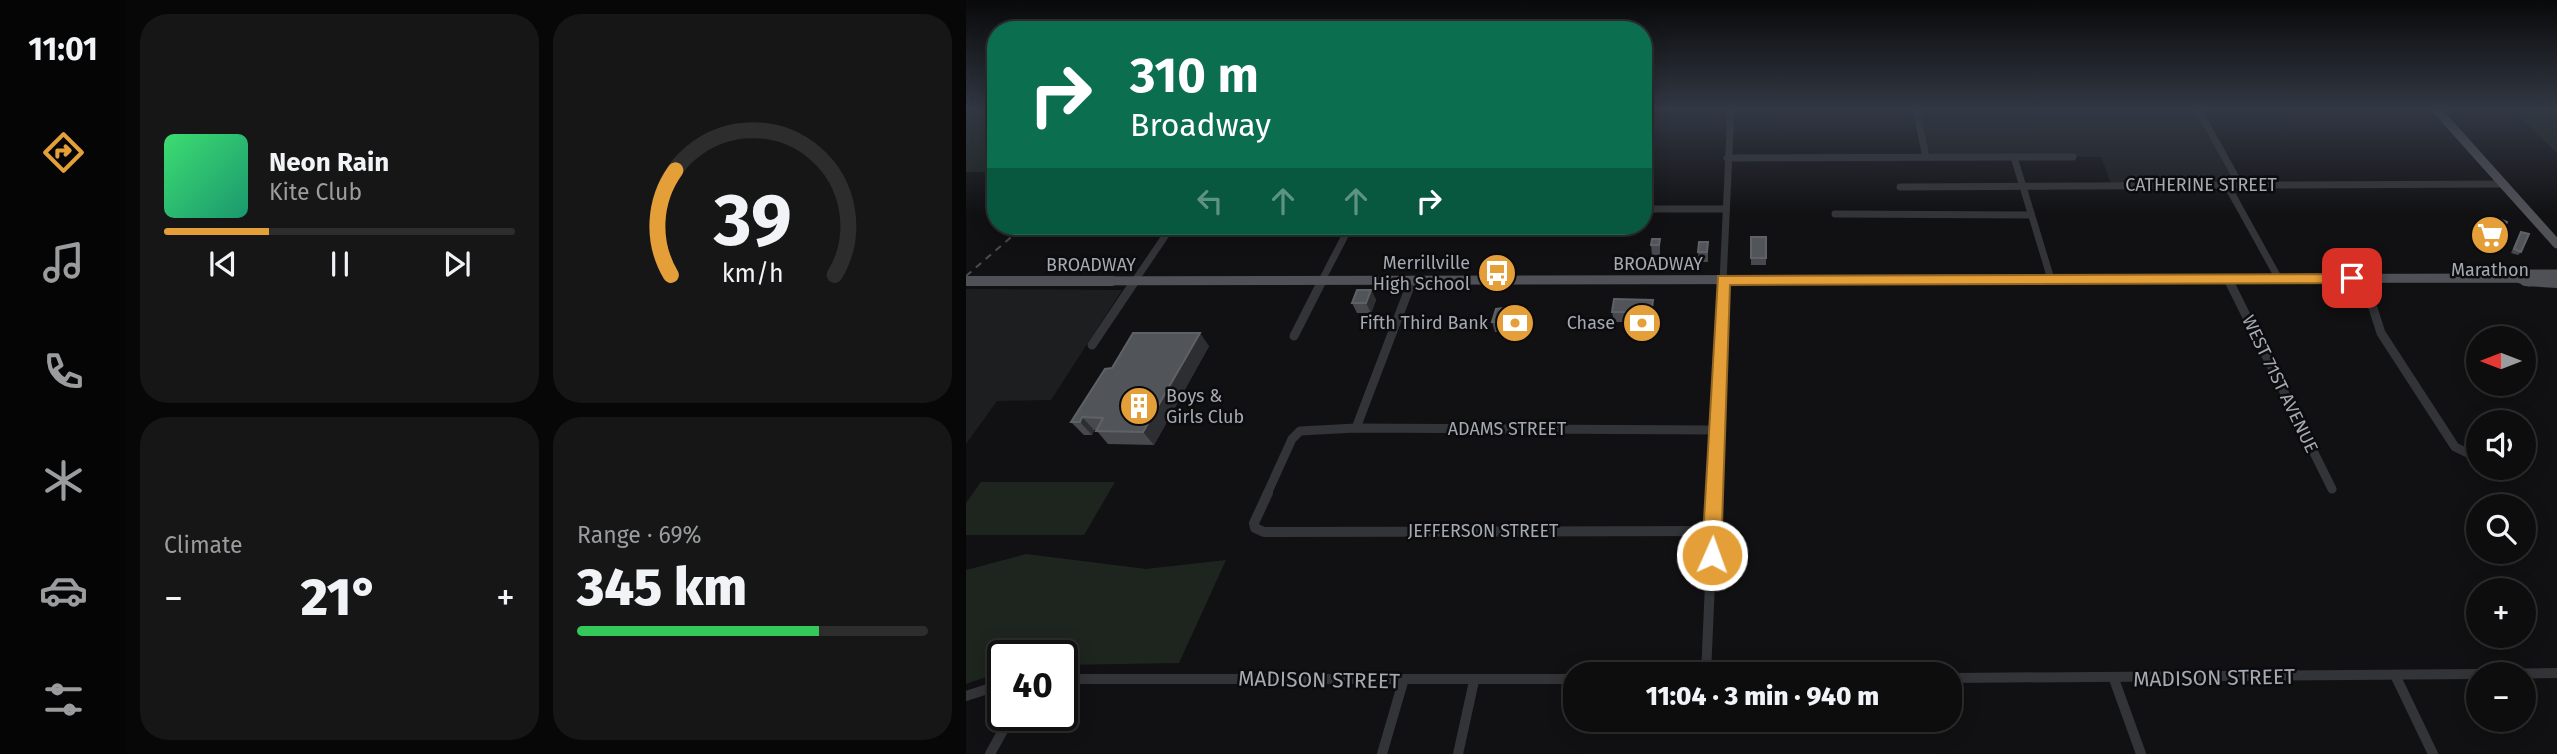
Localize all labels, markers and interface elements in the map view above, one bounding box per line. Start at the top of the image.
text: 11:01 [28,30,98,68]
text: 310 m [1130,46,1259,105]
icon: right [1015,49,1106,140]
text: Broadway [1130,106,1271,144]
icon: directions [39,128,88,177]
text: Neon Rain [269,147,389,178]
street label: CATHERINE STREET [2125,174,2278,196]
text: 39 [713,177,791,264]
text: Kite Club [269,178,362,206]
icon: left [1191,182,1229,220]
icon: ahead [1264,182,1302,220]
icon: ahead [1337,182,1375,220]
icon: right [1410,182,1448,220]
supermarket icon: Marathon [2469,214,2511,256]
icon: music [39,238,88,287]
icon: previous [204,245,242,283]
icon: pause [321,245,359,283]
icon: next [438,245,476,283]
pin [2322,248,2382,308]
place label: Merrillville High School [1373,252,1470,295]
bus stop icon: Merrillville High School [1476,252,1518,294]
street label: BROADWAY [1613,253,1703,275]
street label: BROADWAY [1046,254,1136,276]
text: km/h [722,259,783,289]
icon: arrive [2333,259,2371,297]
place label: Marathon [2451,259,2529,281]
bank icon: Fifth Third Bank [1494,302,1536,344]
bank icon: Chase [1621,302,1663,344]
place label: Fifth Third Bank [1359,312,1489,334]
place label: Chase [1567,312,1615,334]
street label: WEST 71ST AVENUE [2237,312,2323,456]
north arrow [2466,326,2536,396]
map controls [2466,326,2536,732]
icon: phone [39,347,88,396]
building icon: Boys & Girls Club [1118,385,1160,427]
place label: Boys & Girls Club [1166,385,1244,428]
button: sound [2466,410,2536,480]
street label: ADAMS STREET [1448,418,1567,440]
icon: climate [39,456,88,505]
button: search [2466,494,2536,564]
position arrow [1675,518,1749,592]
street label: JEFFERSON STREET [1408,520,1559,542]
text: Range · 69% [577,521,702,549]
text: Climate [164,531,243,559]
text: 345 km [577,556,747,619]
icon: car [39,566,88,615]
text: 21° [301,566,378,629]
text: − [164,575,183,621]
text: + [496,575,515,621]
button: + [2466,578,2536,648]
speed limit sign: 40 [987,640,1078,731]
button: − [2466,662,2536,732]
street label: MADISON STREET [2133,664,2295,692]
street label: MADISON STREET [1238,666,1400,694]
icon: filters [39,675,88,724]
text: 11:04 · 3 min · 940 m [1646,681,1879,712]

